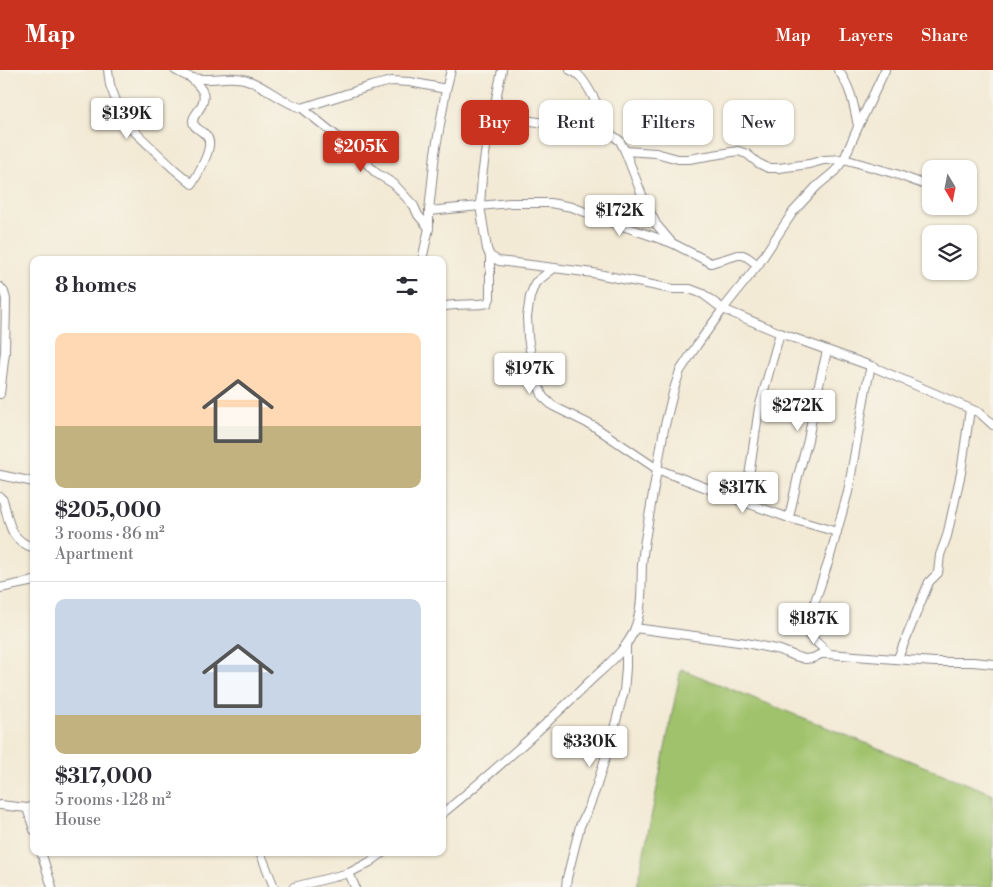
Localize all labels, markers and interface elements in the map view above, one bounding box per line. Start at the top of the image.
text: Map [25,20,75,50]
text: Map [776,24,811,47]
text: Layers [839,24,893,47]
text: Share [921,24,968,47]
pin: $139K [92,98,162,140]
chip: Buy [461,100,529,145]
chip: Rent [539,100,613,145]
chip: Filters [623,100,713,145]
chip: New [723,100,794,145]
text: $139K [102,104,152,124]
pin: $205K [326,131,396,173]
text: $205K [334,137,388,157]
north arrow [922,160,978,215]
map controls [922,160,977,280]
pin: $172K [585,194,655,237]
text: $172K [596,201,644,221]
button: layers [922,225,977,280]
icon: filters [393,272,421,300]
text: 8 homes [55,273,137,299]
pin: $197K [495,352,565,395]
text: $197K [505,359,555,379]
icon: home [193,366,283,456]
pin: $272K [763,390,833,432]
text: $272K [772,396,824,416]
pin: $317K [708,472,778,514]
text: $317K [719,478,767,498]
text: $205,000 [55,498,161,524]
text: 3 rooms · 86 m² [55,524,165,544]
text: Apartment [55,544,134,564]
pin: $187K [779,602,849,645]
text: $187K [789,609,839,629]
icon: home [193,631,283,721]
pin: $330K [555,726,625,768]
text: $330K [563,732,617,752]
text: $317,000 [55,764,152,790]
text: 5 rooms · 128 m² [55,790,171,810]
text: House [55,810,101,830]

